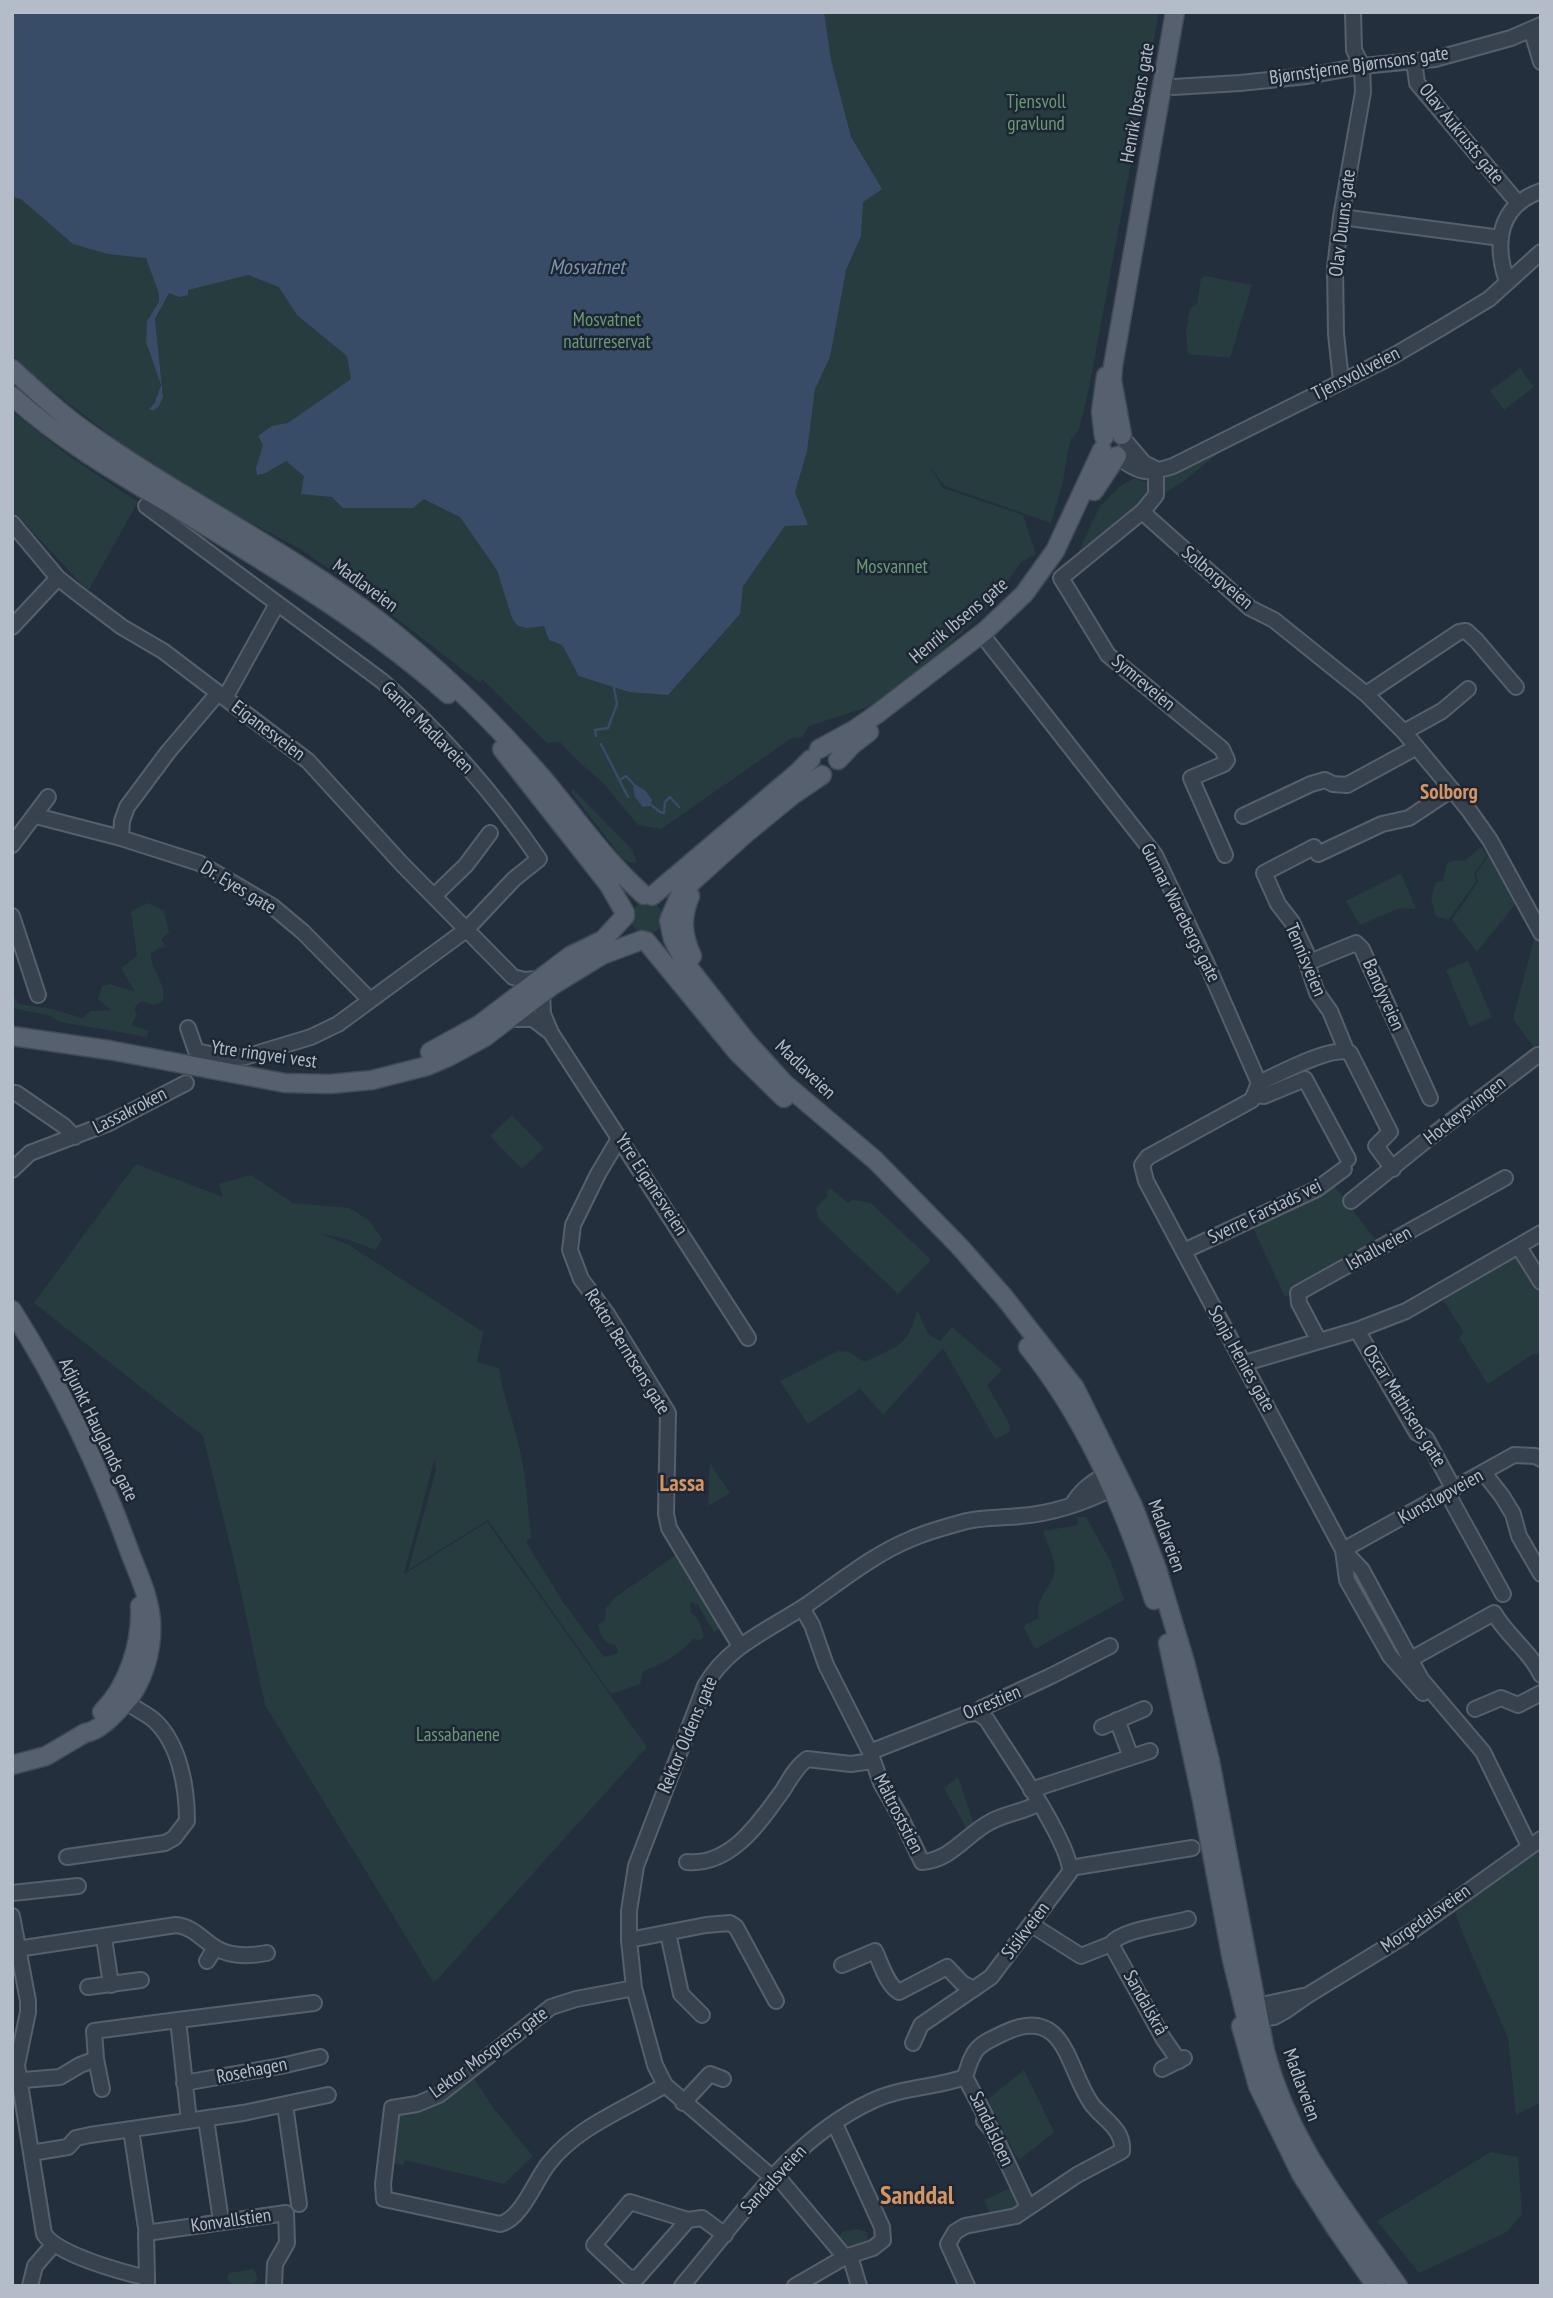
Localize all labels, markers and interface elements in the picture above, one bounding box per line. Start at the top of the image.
street label: Henrik Ibsens gate [1116,41,1160,165]
street label: Bjørnstjerne Bjørnsons gate [1268,42,1450,90]
street label: Olav Aukrusts gate [1414,79,1508,189]
park label: Tjensvoll gravlund [1006,92,1066,136]
street label: Olav Duuns gate [1325,168,1361,278]
water label: Mosvatnet [549,255,625,281]
park label: Mosvatnet naturreservat [563,310,651,354]
street label: Tjensvollveien [1308,342,1404,406]
street label: Solborgveien [1177,542,1257,614]
street label: Madlaveien [328,555,402,617]
park label: Mosvannet [856,557,928,579]
street label: Henrik Ibsens gate [905,573,1013,669]
street label: Symreveien [1107,650,1179,716]
street label: Gamle Madlaveien [376,677,478,779]
street label: Eiganesveien [227,696,309,766]
district label: Solborg [1420,780,1478,806]
street label: Gunnar Warebergs gate [1135,840,1225,986]
street label: Dr. Eyes gate [196,857,280,919]
street label: Tennisveien [1279,920,1331,1000]
street label: Bandyveien [1357,956,1409,1034]
street label: Ytre ringvei vest [210,1036,318,1074]
street label: Madlaveien [770,1036,840,1104]
street label: Hockeysvingen [1420,1072,1510,1150]
street label: Lassakroken [89,1083,171,1139]
street label: Ytre Eiganesveien [610,1130,692,1240]
street label: Sverre Farstads vei [1204,1175,1326,1249]
street label: Ishallveien [1342,1222,1416,1276]
street label: Rektor Berntsens gate [579,1285,675,1419]
street label: Sonja Henies gate [1202,1302,1280,1416]
street label: Oscar Mathisens gate [1357,1341,1451,1471]
street label: Adjunkt Hauglands gate [53,1355,143,1505]
street label: Kunstløpveien [1395,1464,1487,1530]
district label: Lassa [660,1470,704,1498]
street label: Madlaveien [1142,1497,1190,1575]
street label: Rektor Oldens gate [653,1673,723,1797]
street label: Orrestien [960,1681,1024,1725]
park label: Lassabanene [416,1725,500,1747]
street label: Måltroststien [868,1770,928,1858]
street label: Morgedalsveien [1377,1880,1475,1958]
street label: Sisikveien [997,1898,1055,1964]
street label: Sandalskrå [1118,1966,1172,2040]
street label: Lektor Mosgrens gate [426,2003,552,2103]
street label: Madlaveien [1277,2046,1325,2124]
street label: Rosehagen [215,2053,289,2089]
street label: Sandalsloen [964,2088,1018,2170]
street label: Sandalsveien [736,2141,812,2219]
district label: Sanddal [880,2181,954,2213]
street label: Konvallstien [189,2204,273,2238]

